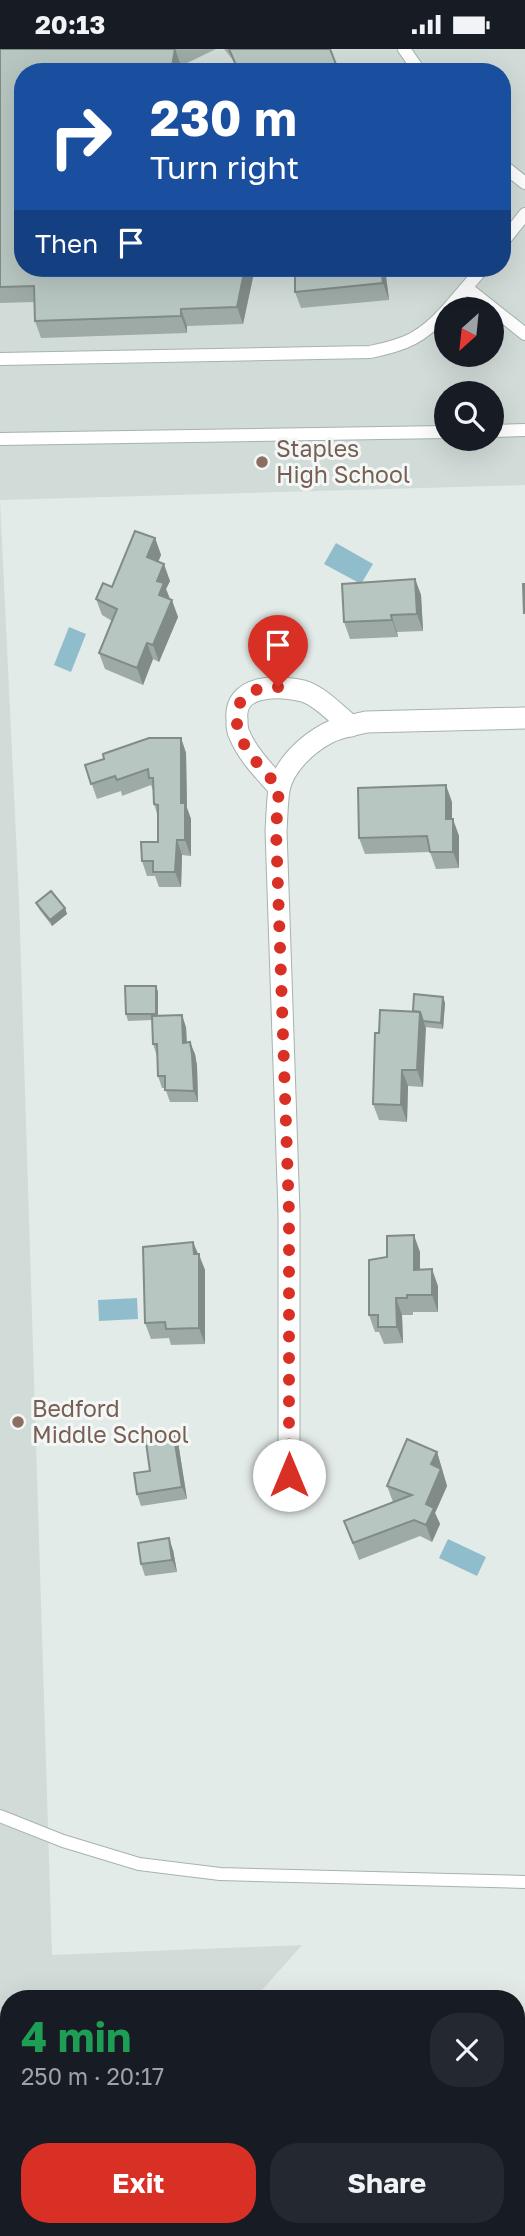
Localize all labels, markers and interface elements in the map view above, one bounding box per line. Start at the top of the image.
text: 20:13 [35,9,105,40]
text: 230 m [150,88,297,147]
icon: right [35,91,126,182]
text: Turn right [150,148,299,186]
icon: arrive [112,224,150,262]
text: Then [35,228,98,259]
north arrow [434,297,504,367]
map controls [434,297,504,451]
button: search [434,381,504,451]
place label: Staples High School [276,434,410,488]
marker: Staples High School [254,454,270,470]
pin [248,615,308,687]
icon: arrive [259,626,297,664]
place label: Bedford Middle School [32,1394,189,1448]
marker: Bedford Middle School [10,1414,26,1430]
position arrow [252,1438,326,1512]
text: 4 min [21,2011,131,2061]
button: close [430,2013,504,2087]
text: 250 m · 20:17 [21,2062,164,2090]
button: Exit [21,2143,256,2223]
button: Share [270,2143,504,2223]

